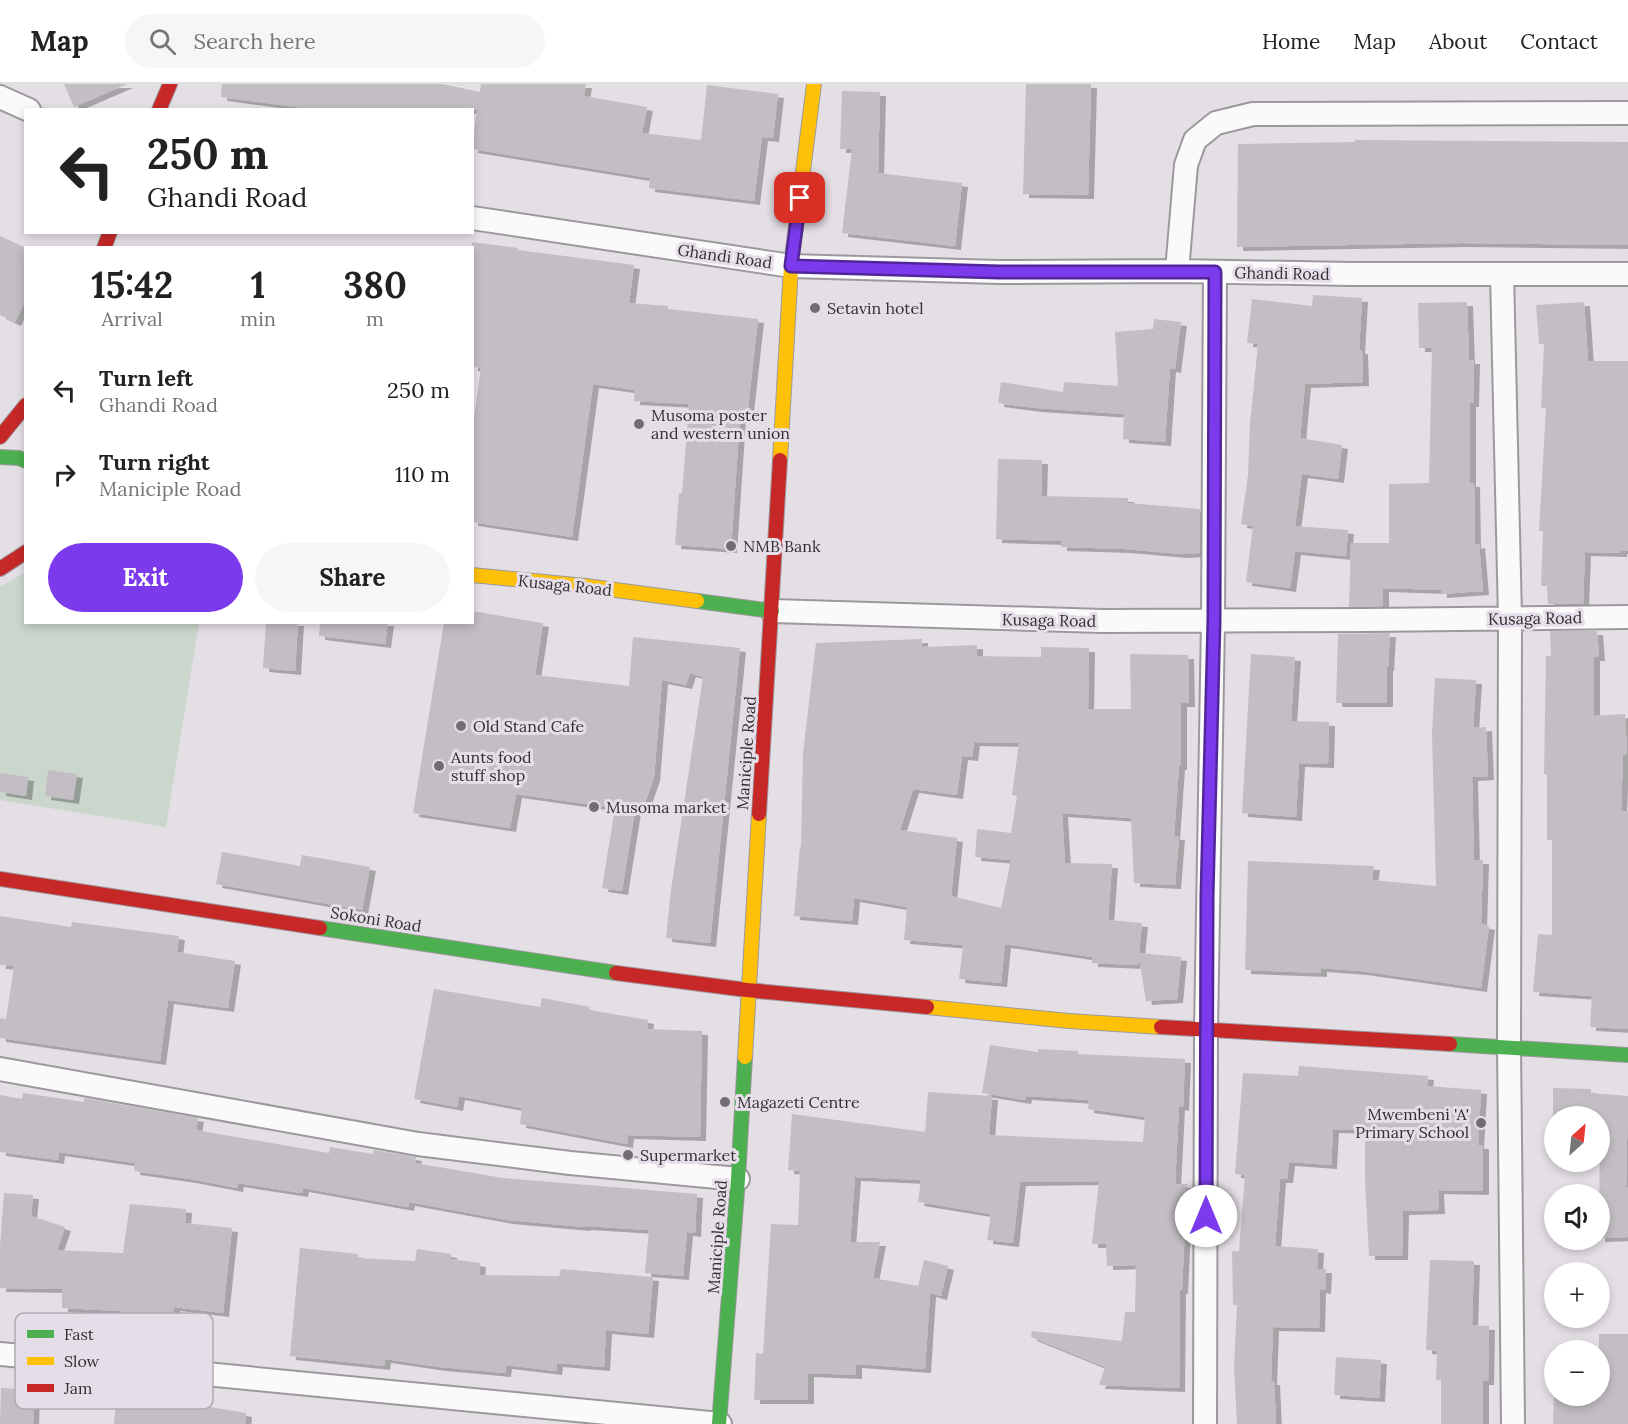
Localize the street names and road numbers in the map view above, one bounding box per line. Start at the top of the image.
street label: Ghandi Road [677,239,774,273]
street label: Ghandi Road [1234,262,1330,284]
street label: Kusaga Road [517,570,613,600]
street label: Kusaga Road [1488,607,1583,629]
street label: Kusaga Road [1002,609,1097,631]
street label: Maniciple Road [732,695,760,811]
street label: Sokoni Road [329,902,423,936]
street label: Maniciple Road [703,1179,731,1295]

